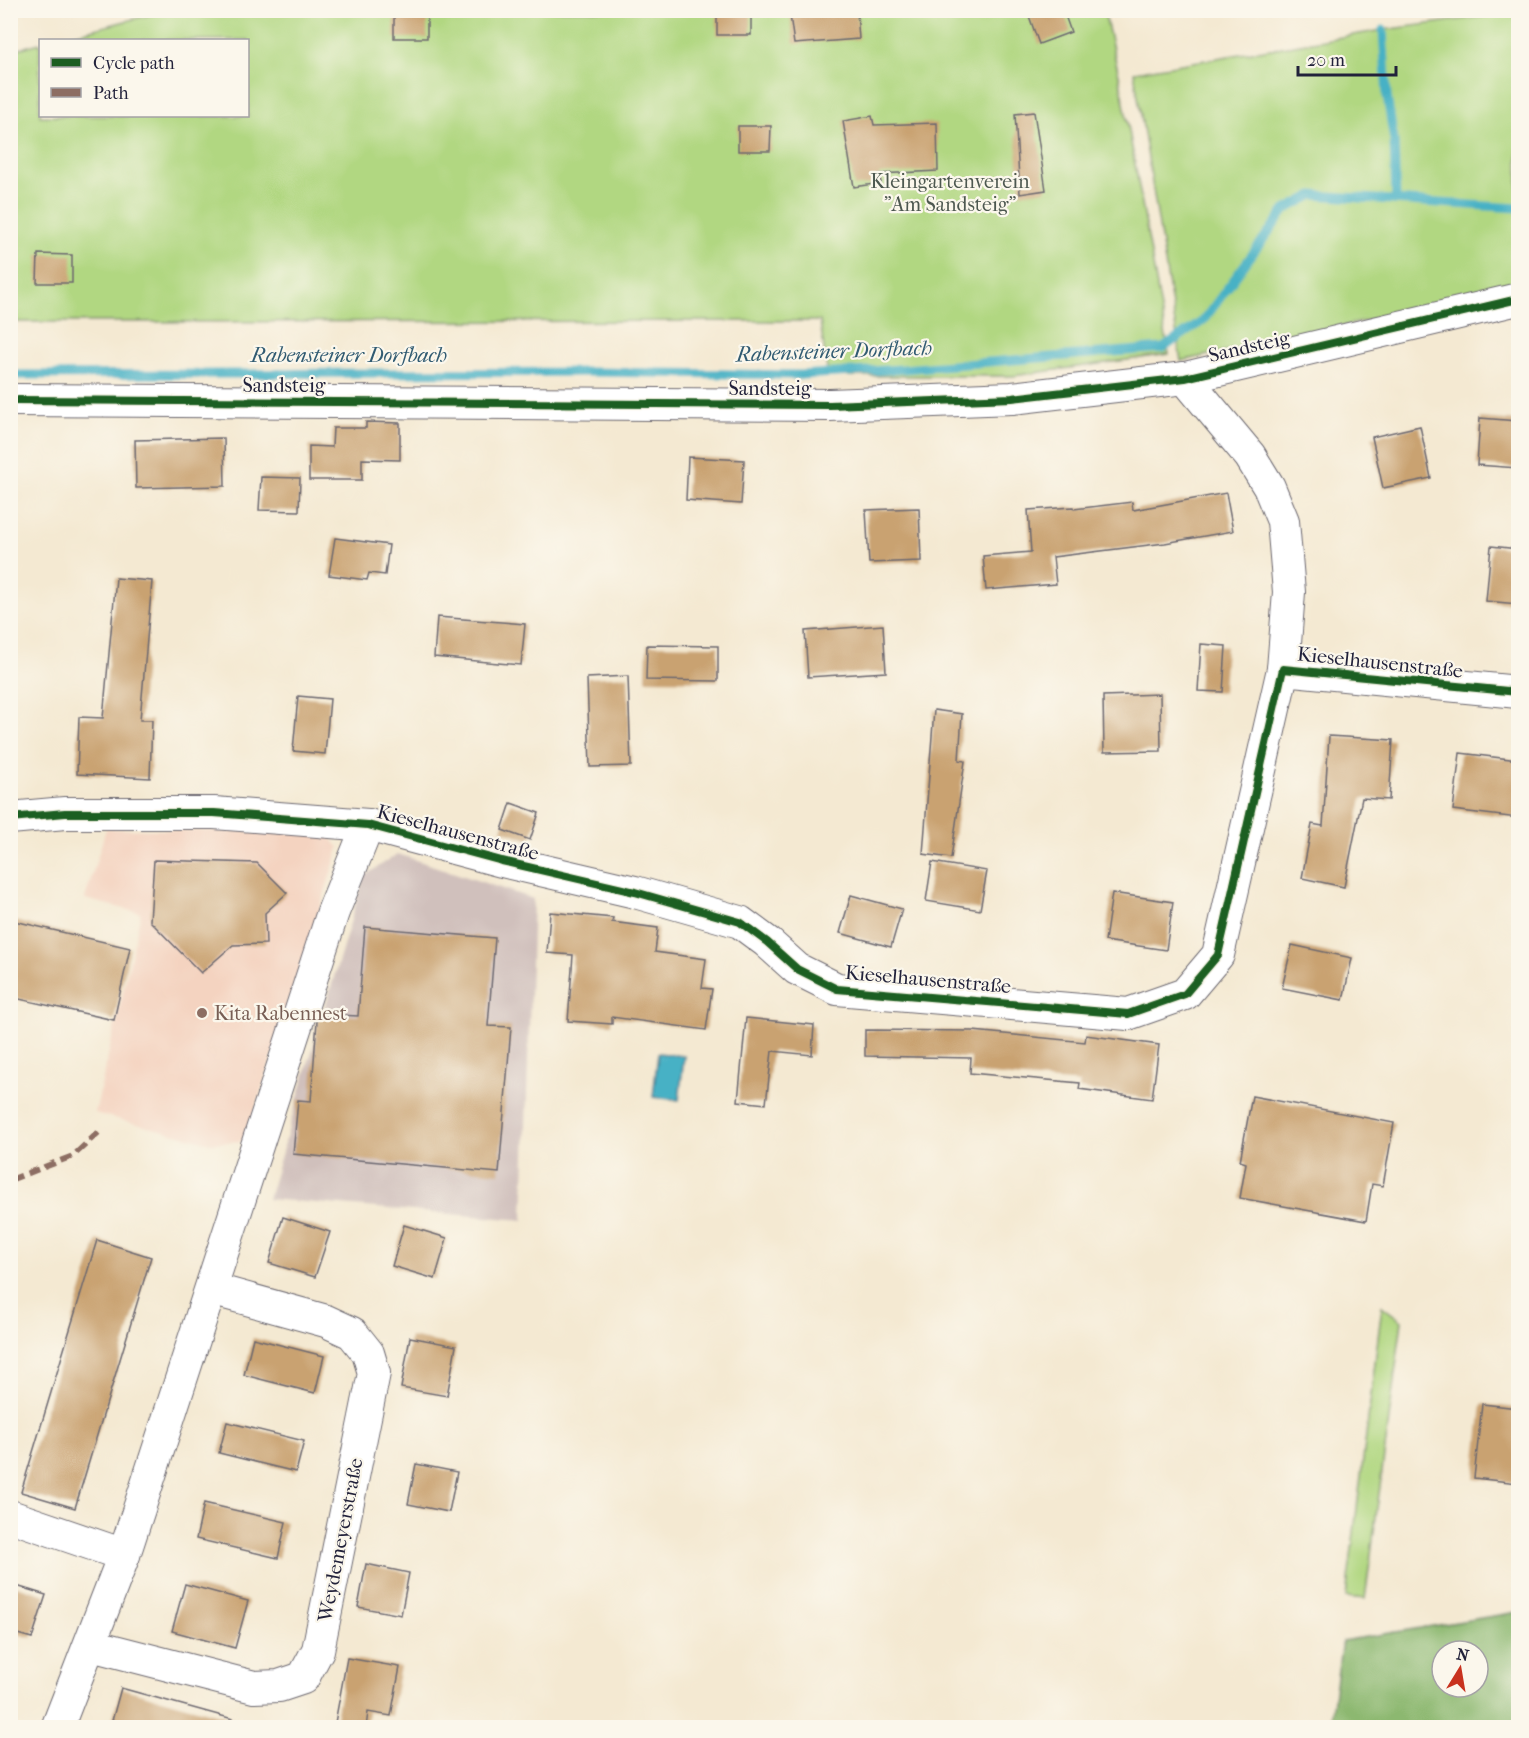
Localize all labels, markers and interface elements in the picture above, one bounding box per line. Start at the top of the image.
legend [39,39,249,117]
scale bar [1298,39,1396,77]
text: 20 m [1307,50,1345,71]
text: Cycle path [93,53,174,74]
text: Path [93,83,129,104]
park label: Kleingartenverein "Am Sandsteig" [870,170,1030,216]
street label: Sandsteig [1206,326,1292,367]
water label: Rabensteiner Dorfbach [733,336,933,366]
water label: Rabensteiner Dorfbach [249,343,447,367]
street label: Sandsteig [243,374,326,397]
street label: Sandsteig [729,377,812,400]
street label: Kieselhausenstraße [1296,642,1464,683]
street label: Kieselhausenstraße [374,800,541,865]
street label: Kieselhausenstraße [844,961,1012,998]
place label: Kita Rabennest [214,1002,347,1025]
marker: Kita Rabennest [195,1006,209,1020]
street label: Weydemeyerstraße [313,1456,368,1625]
north arrow [1430,1639,1490,1699]
text: N [1455,1644,1471,1665]

